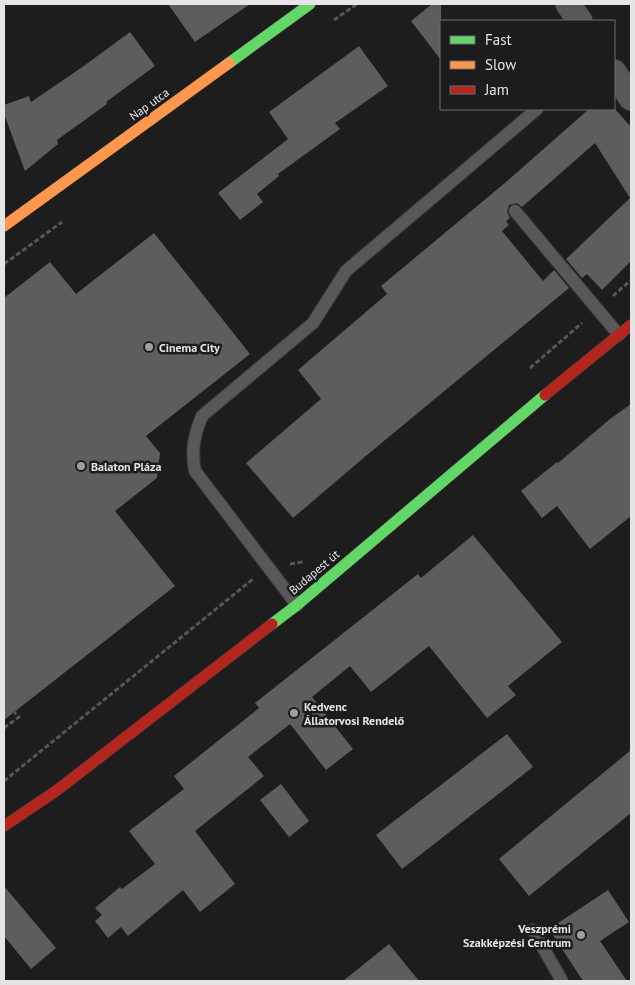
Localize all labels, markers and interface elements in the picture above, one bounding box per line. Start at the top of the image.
legend [440,20,615,110]
text: Fast [485,30,512,49]
text: Slow [485,55,516,74]
text: Jam [484,80,509,99]
street label: Nap utca [126,85,172,123]
place label: Cinema City [159,340,220,355]
marker: Cinema City [143,341,155,353]
place label: Balaton Pláza [91,459,162,474]
marker: Balaton Pláza [75,460,87,472]
street label: Budapest út [286,547,342,597]
place label: Kedvenc Állatorvosi Rendelő [304,699,405,728]
marker: Kedvenc Állatorvosi Rendelő [288,707,300,719]
place label: Veszprémi Szakképzési Centrum [463,921,571,950]
marker: Veszprémi Szakképzési Centrum [575,929,587,941]

